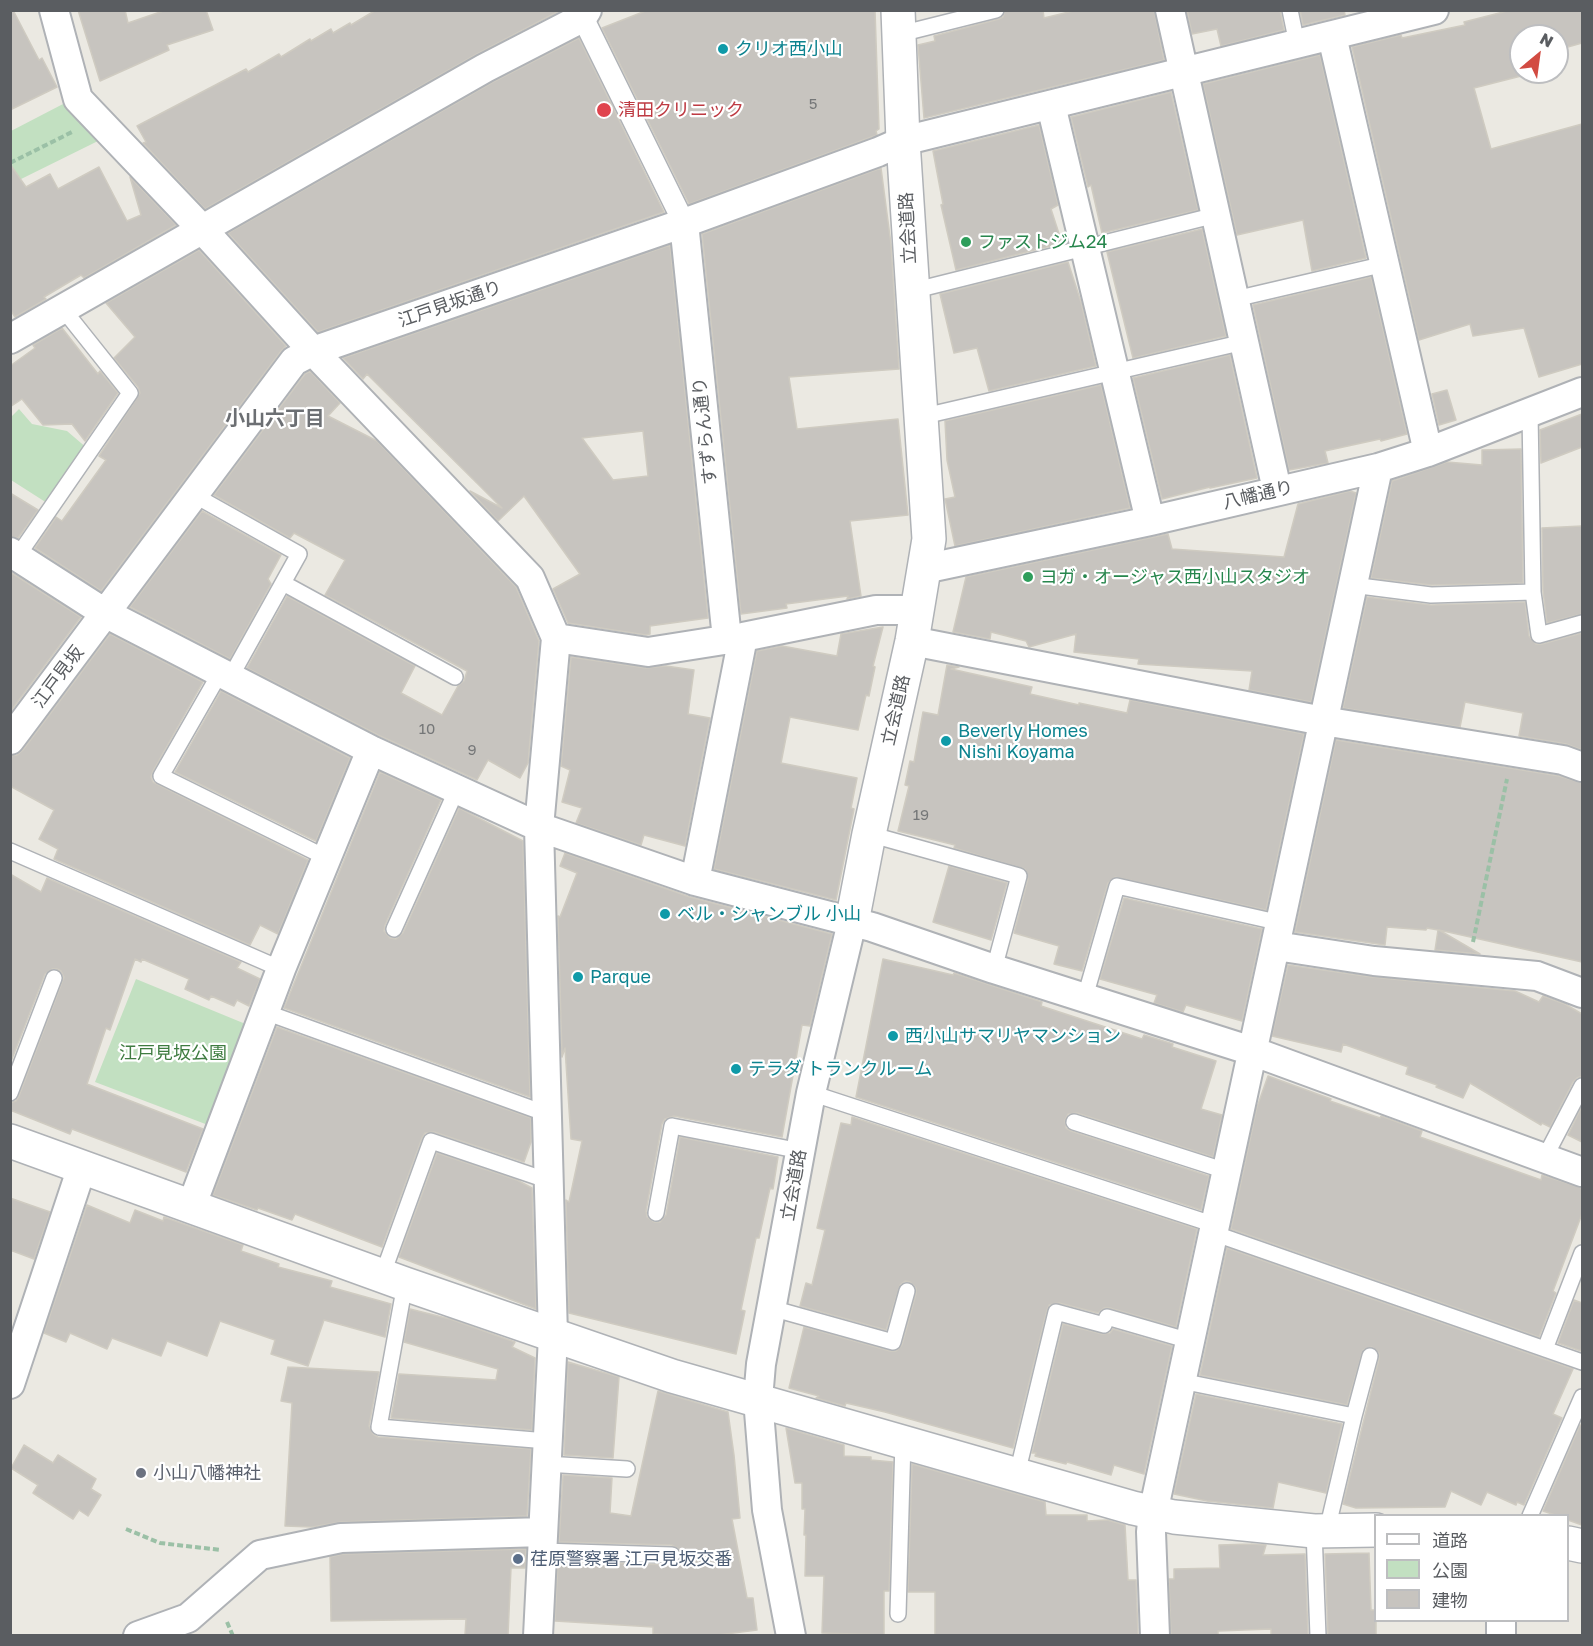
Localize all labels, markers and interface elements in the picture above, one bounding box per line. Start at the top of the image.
north arrow [1509,24,1569,84]
text: N [1537,28,1557,52]
place label: クリオ西小山 [735,38,843,60]
marker: クリオ西小山 [716,42,730,56]
house number: 5 [809,95,817,113]
place label: 清田クリニック [618,99,744,121]
marker: 清田クリニック [595,101,613,119]
street label: 立会道路 [895,191,921,265]
place label: ファストジム24 [978,231,1107,253]
marker: ファストジム24 [959,235,973,249]
street label: 江戸見坂通り [395,276,505,332]
street label: すずらん通り [689,376,721,486]
district label: 小山六丁目 [225,407,325,431]
street label: 八幡通り [1220,476,1296,514]
place label: ヨガ・オージャス西小山スタジオ [1040,566,1310,588]
marker: ヨガ・オージャス西小山スタジオ [1021,570,1035,584]
street label: 江戸見坂 [28,642,88,712]
street label: 立会道路 [877,672,915,748]
house number: 10 [419,720,435,738]
place label: Beverly Homes Nishi Koyama [958,720,1088,762]
marker: Beverly Homes Nishi Koyama [939,734,953,748]
house number: 9 [467,741,477,759]
house number: 19 [913,806,929,824]
place label: ベル・シャンブル 小山 [677,903,861,925]
marker: ベル・シャンブル 小山 [658,907,672,921]
place label: Parque [590,966,651,988]
marker: Parque [571,970,585,984]
place label: 西小山サマリヤマンション [905,1025,1121,1047]
marker: 西小山サマリヤマンション [886,1029,900,1043]
park label: 江戸見坂公園 [119,1042,227,1064]
place label: テラダ トランクルーム [748,1058,932,1080]
marker: テラダ トランクルーム [729,1062,743,1076]
street label: 立会道路 [777,1148,811,1222]
place label: 小山八幡神社 [153,1462,261,1484]
marker: 小山八幡神社 [134,1466,148,1480]
legend [1374,1514,1569,1622]
text: 道路 [1432,1529,1468,1551]
place label: 荏原警察署 江戸見坂交番 [530,1548,732,1570]
marker: 荏原警察署 江戸見坂交番 [511,1552,525,1566]
text: 公園 [1432,1559,1468,1581]
text: 建物 [1432,1589,1468,1611]

